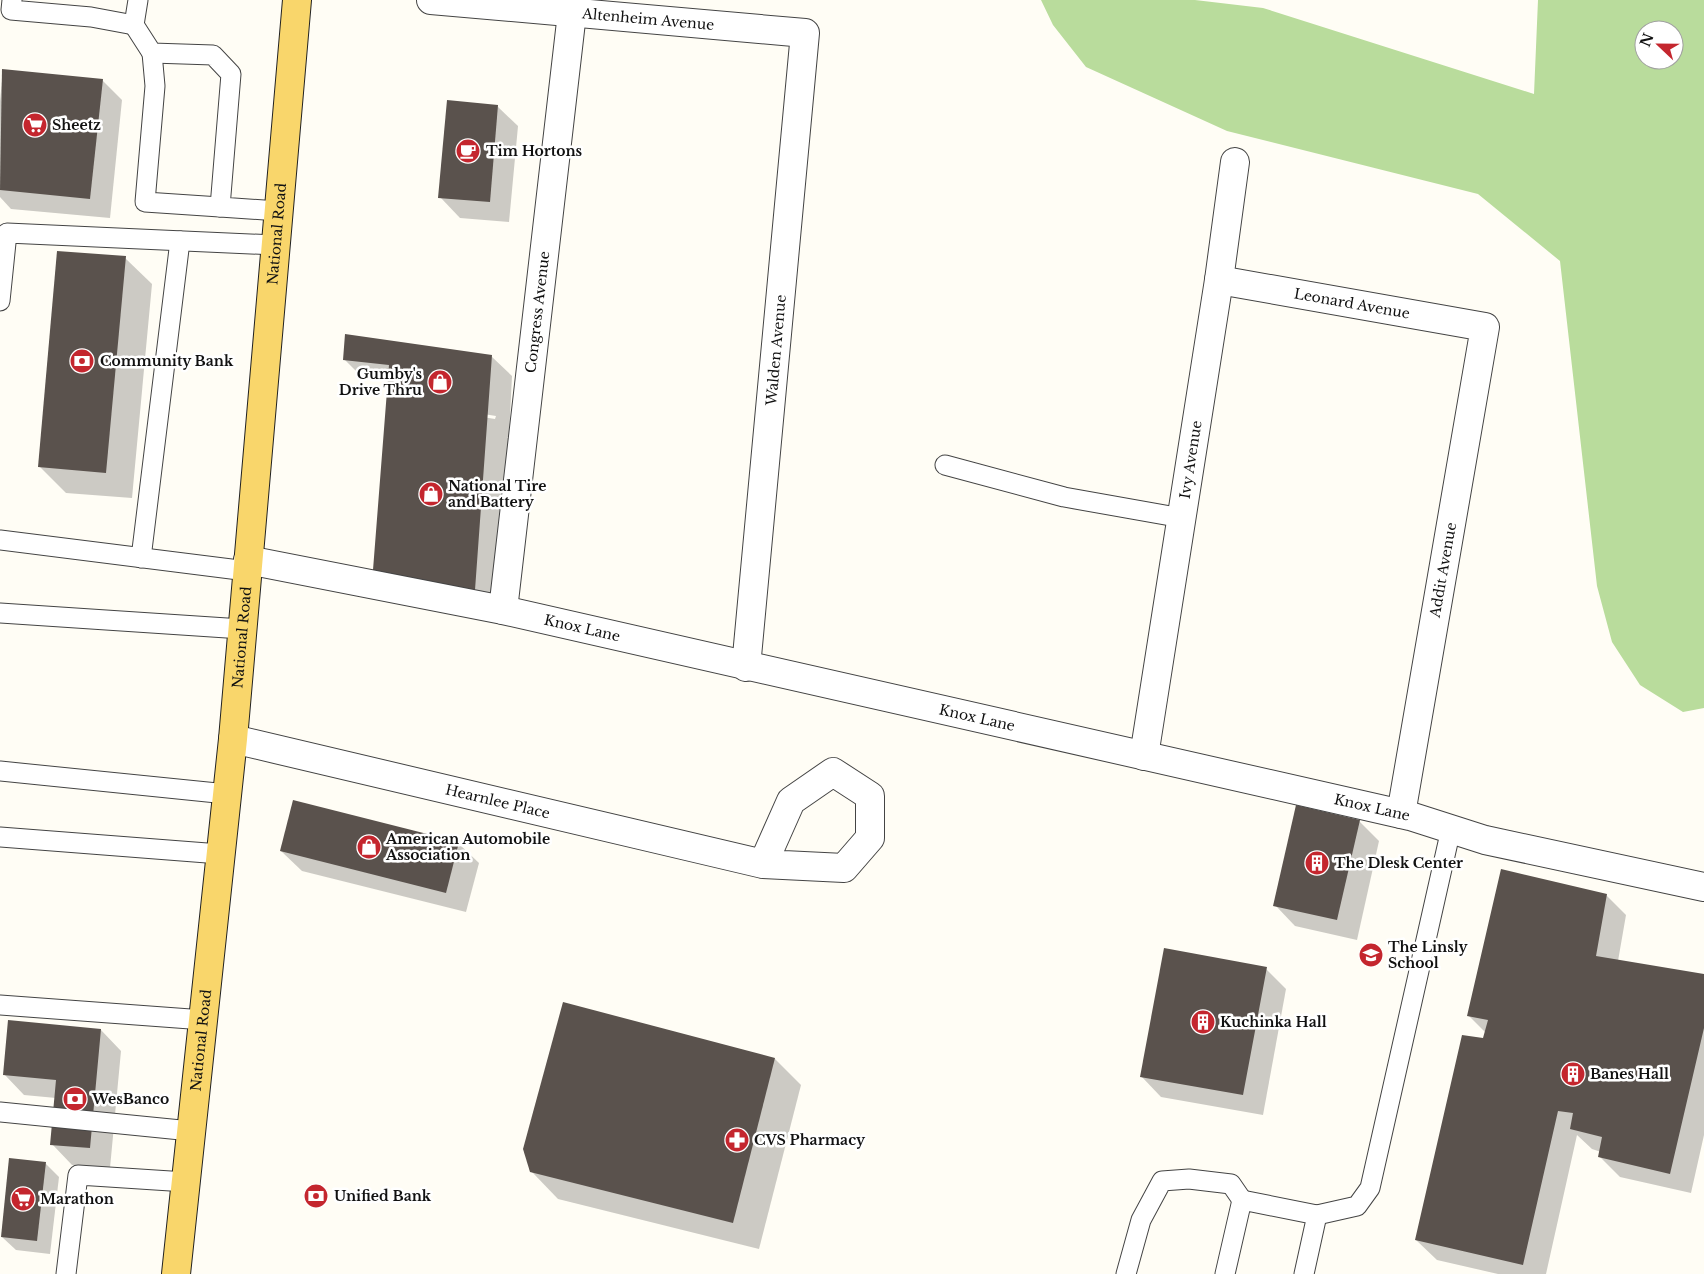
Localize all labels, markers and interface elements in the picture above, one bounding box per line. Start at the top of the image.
street label: Altenheim Avenue [580,4,715,34]
north arrow [1634,20,1684,70]
text: N [1636,31,1658,50]
supermarket icon: Sheetz [22,112,48,138]
place label: Sheetz [52,116,101,134]
cafe icon: Tim Hortons [455,138,481,164]
place label: Tim Hortons [486,142,583,160]
street label: National Road [263,182,290,286]
street label: Congress Avenue [521,250,553,374]
street label: Leonard Avenue [1292,284,1411,323]
street label: Walden Avenue [762,294,790,407]
bank icon: Community Bank [69,348,95,374]
place label: Community Bank [100,352,234,370]
place label: Gumby's Drive Thru [339,365,422,399]
shop icon: Gumby's Drive Thru [427,369,453,395]
street label: Ivy Avenue [1176,419,1206,500]
place label: National Tire and Battery [448,477,546,511]
shop icon: National Tire and Battery [418,481,444,507]
street label: Addit Avenue [1426,521,1460,620]
street label: National Road [228,585,255,689]
street label: Knox Lane [542,611,622,645]
street label: Knox Lane [937,700,1017,735]
street label: Hearnlee Place [444,780,552,822]
street label: Knox Lane [1332,790,1412,825]
place label: American Automobile Association [385,830,550,864]
shop icon: American Automobile Association [356,834,382,860]
building icon: The Dlesk Center [1304,850,1330,876]
place label: The Dlesk Center [1334,854,1463,872]
place label: The Linsly School [1388,938,1469,972]
school or university icon: The Linsly School [1358,942,1384,968]
street label: National Road [187,988,215,1092]
building icon: Kuchinka Hall [1190,1009,1216,1035]
place label: Kuchinka Hall [1220,1013,1327,1031]
building icon: Banes Hall [1560,1061,1586,1087]
place label: Banes Hall [1590,1065,1669,1083]
bank icon: WesBanco [62,1086,88,1112]
place label: WesBanco [91,1090,169,1108]
pharmacy icon: CVS Pharmacy [724,1127,750,1153]
place label: CVS Pharmacy [754,1131,866,1149]
bank icon: Unified Bank [303,1183,329,1209]
supermarket icon: Marathon [10,1186,36,1212]
place label: Unified Bank [334,1187,432,1205]
place label: Marathon [40,1190,114,1208]

